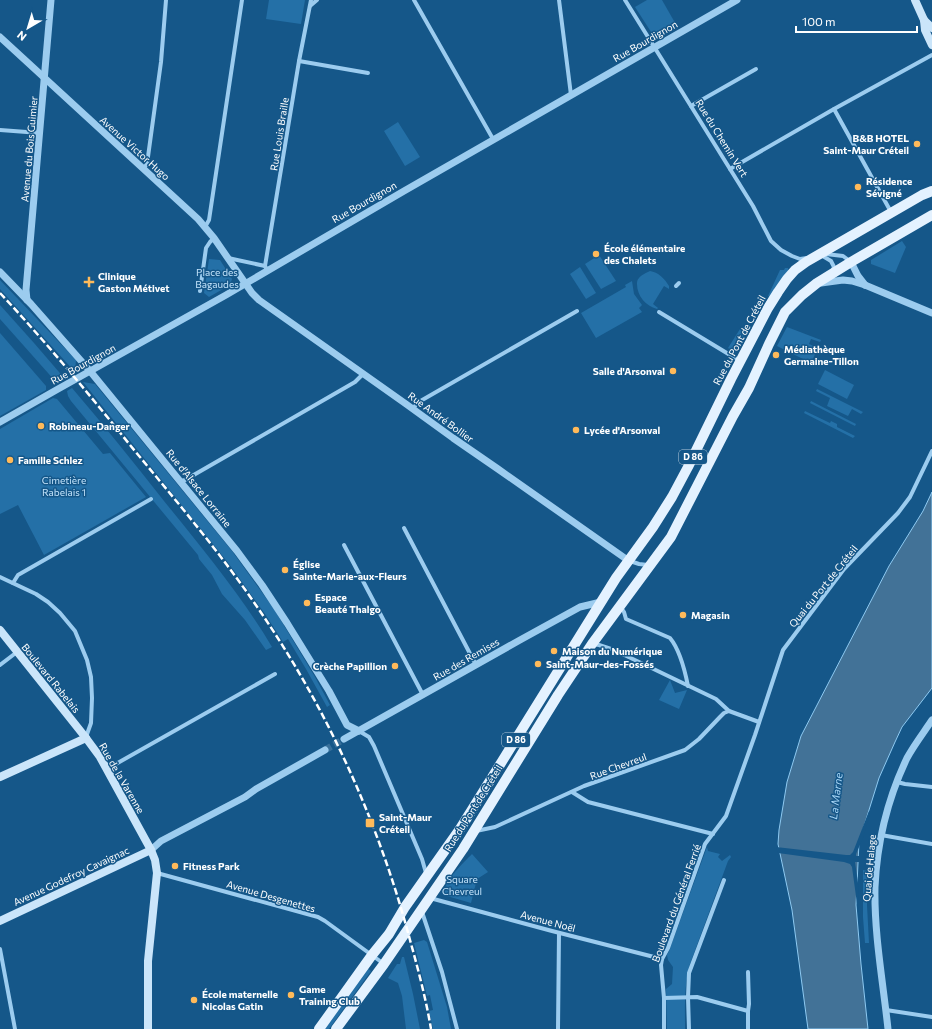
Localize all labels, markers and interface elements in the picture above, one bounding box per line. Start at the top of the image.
north arrow [8,8,48,48]
scale bar [796,8,917,34]
text: 100 m [802,14,836,28]
street label: Rue Bourdignon [611,18,679,64]
text: N [14,29,29,44]
street label: Avenue du Bois Guimier [18,96,40,202]
street label: Rue Louis Braille [267,96,291,172]
street label: Rue du Chemin Vert [693,97,751,179]
street label: Avenue Victor Hugo [98,113,172,183]
place label: B&B HOTEL Saint-Maur Créteil [823,132,909,156]
marker: B&B HOTEL Saint-Maur Créteil [912,139,922,149]
place label: Résidence Sévigné [866,175,912,199]
street label: Rue Bourdignon [330,179,398,225]
marker: Résidence Sévigné [853,182,863,192]
place label: École élémentaire des Chalets [604,242,685,266]
marker: École élémentaire des Chalets [591,249,601,259]
park label: Place des Bagaudes [195,266,239,290]
place label: Clinique Gaston Métivet [98,270,170,294]
marker: Clinique Gaston Métivet [83,276,95,288]
street label: Rue du Pont de Créteil [710,293,768,387]
street label: Rue Bourdignon [48,341,118,387]
place label: Médiathèque Germaine-Tillon [784,343,859,367]
marker: Médiathèque Germaine-Tillon [771,350,781,360]
place label: Salle d'Arsonval [593,365,665,377]
marker: Salle d'Arsonval [668,366,678,376]
street label: Rue André Bollier [406,389,476,445]
place label: Robineau-Danger [49,420,130,432]
marker: Robineau-Danger [36,421,46,431]
place label: Lycée d'Arsonval [584,424,661,436]
marker: Lycée d'Arsonval [571,425,581,435]
street label: Rue d'Alsace Lorraine [164,447,234,529]
road number: D 86 [679,450,707,464]
place label: Famille Schlez [18,454,83,466]
marker: Famille Schlez [5,455,15,465]
park label: Cimetière Rabelais 1 [42,474,86,498]
street label: Quai du Port de Créteil [786,543,860,629]
place label: Église Sainte-Marie-aux-Fleurs [293,558,407,582]
marker: Église Sainte-Marie-aux-Fleurs [280,565,290,575]
place label: Espace Beauté Thalgo [315,591,381,615]
marker: Espace Beauté Thalgo [302,598,312,608]
place label: Magasin [691,609,730,621]
marker: Magasin [678,610,688,620]
street label: Rue des Remises [431,635,502,683]
street label: Boulevard Rabelais [19,641,83,715]
place label: Maison du Numérique [562,645,662,657]
marker: Maison du Numérique [549,646,559,656]
place label: Saint-Maur-des-Fossés [546,658,654,670]
marker: Saint-Maur-des-Fossés [533,659,543,669]
place label: Crèche Papillion [313,660,387,672]
marker: Crèche Papillion [390,661,400,671]
road number: D 86 [502,733,530,747]
street label: Rue de la Varenne [97,741,147,815]
street label: Rue Chevreul [588,750,648,782]
street label: Rue du Pont de Créteil [441,763,505,853]
water label: La Marne [826,772,845,820]
place label: Saint-Maur Créteil [379,811,432,835]
marker: Saint-Maur Créteil [364,817,376,829]
street label: Quai de Halage [860,834,878,902]
street label: Boulevard du Général Ferrié [649,842,703,964]
street label: Avenue Godefroy Cavaignac [11,844,131,908]
place label: Fitness Park [183,860,240,872]
marker: Fitness Park [170,861,180,871]
park label: Square Chevreul [442,873,482,897]
street label: Avenue Desgenettes [225,878,317,915]
street label: Avenue Noël [519,908,577,934]
place label: Game Training Club [299,983,360,1007]
place label: École maternelle Nicolas Gatin [202,988,278,1012]
marker: Game Training Club [286,990,296,1000]
marker: École maternelle Nicolas Gatin [189,995,199,1005]

